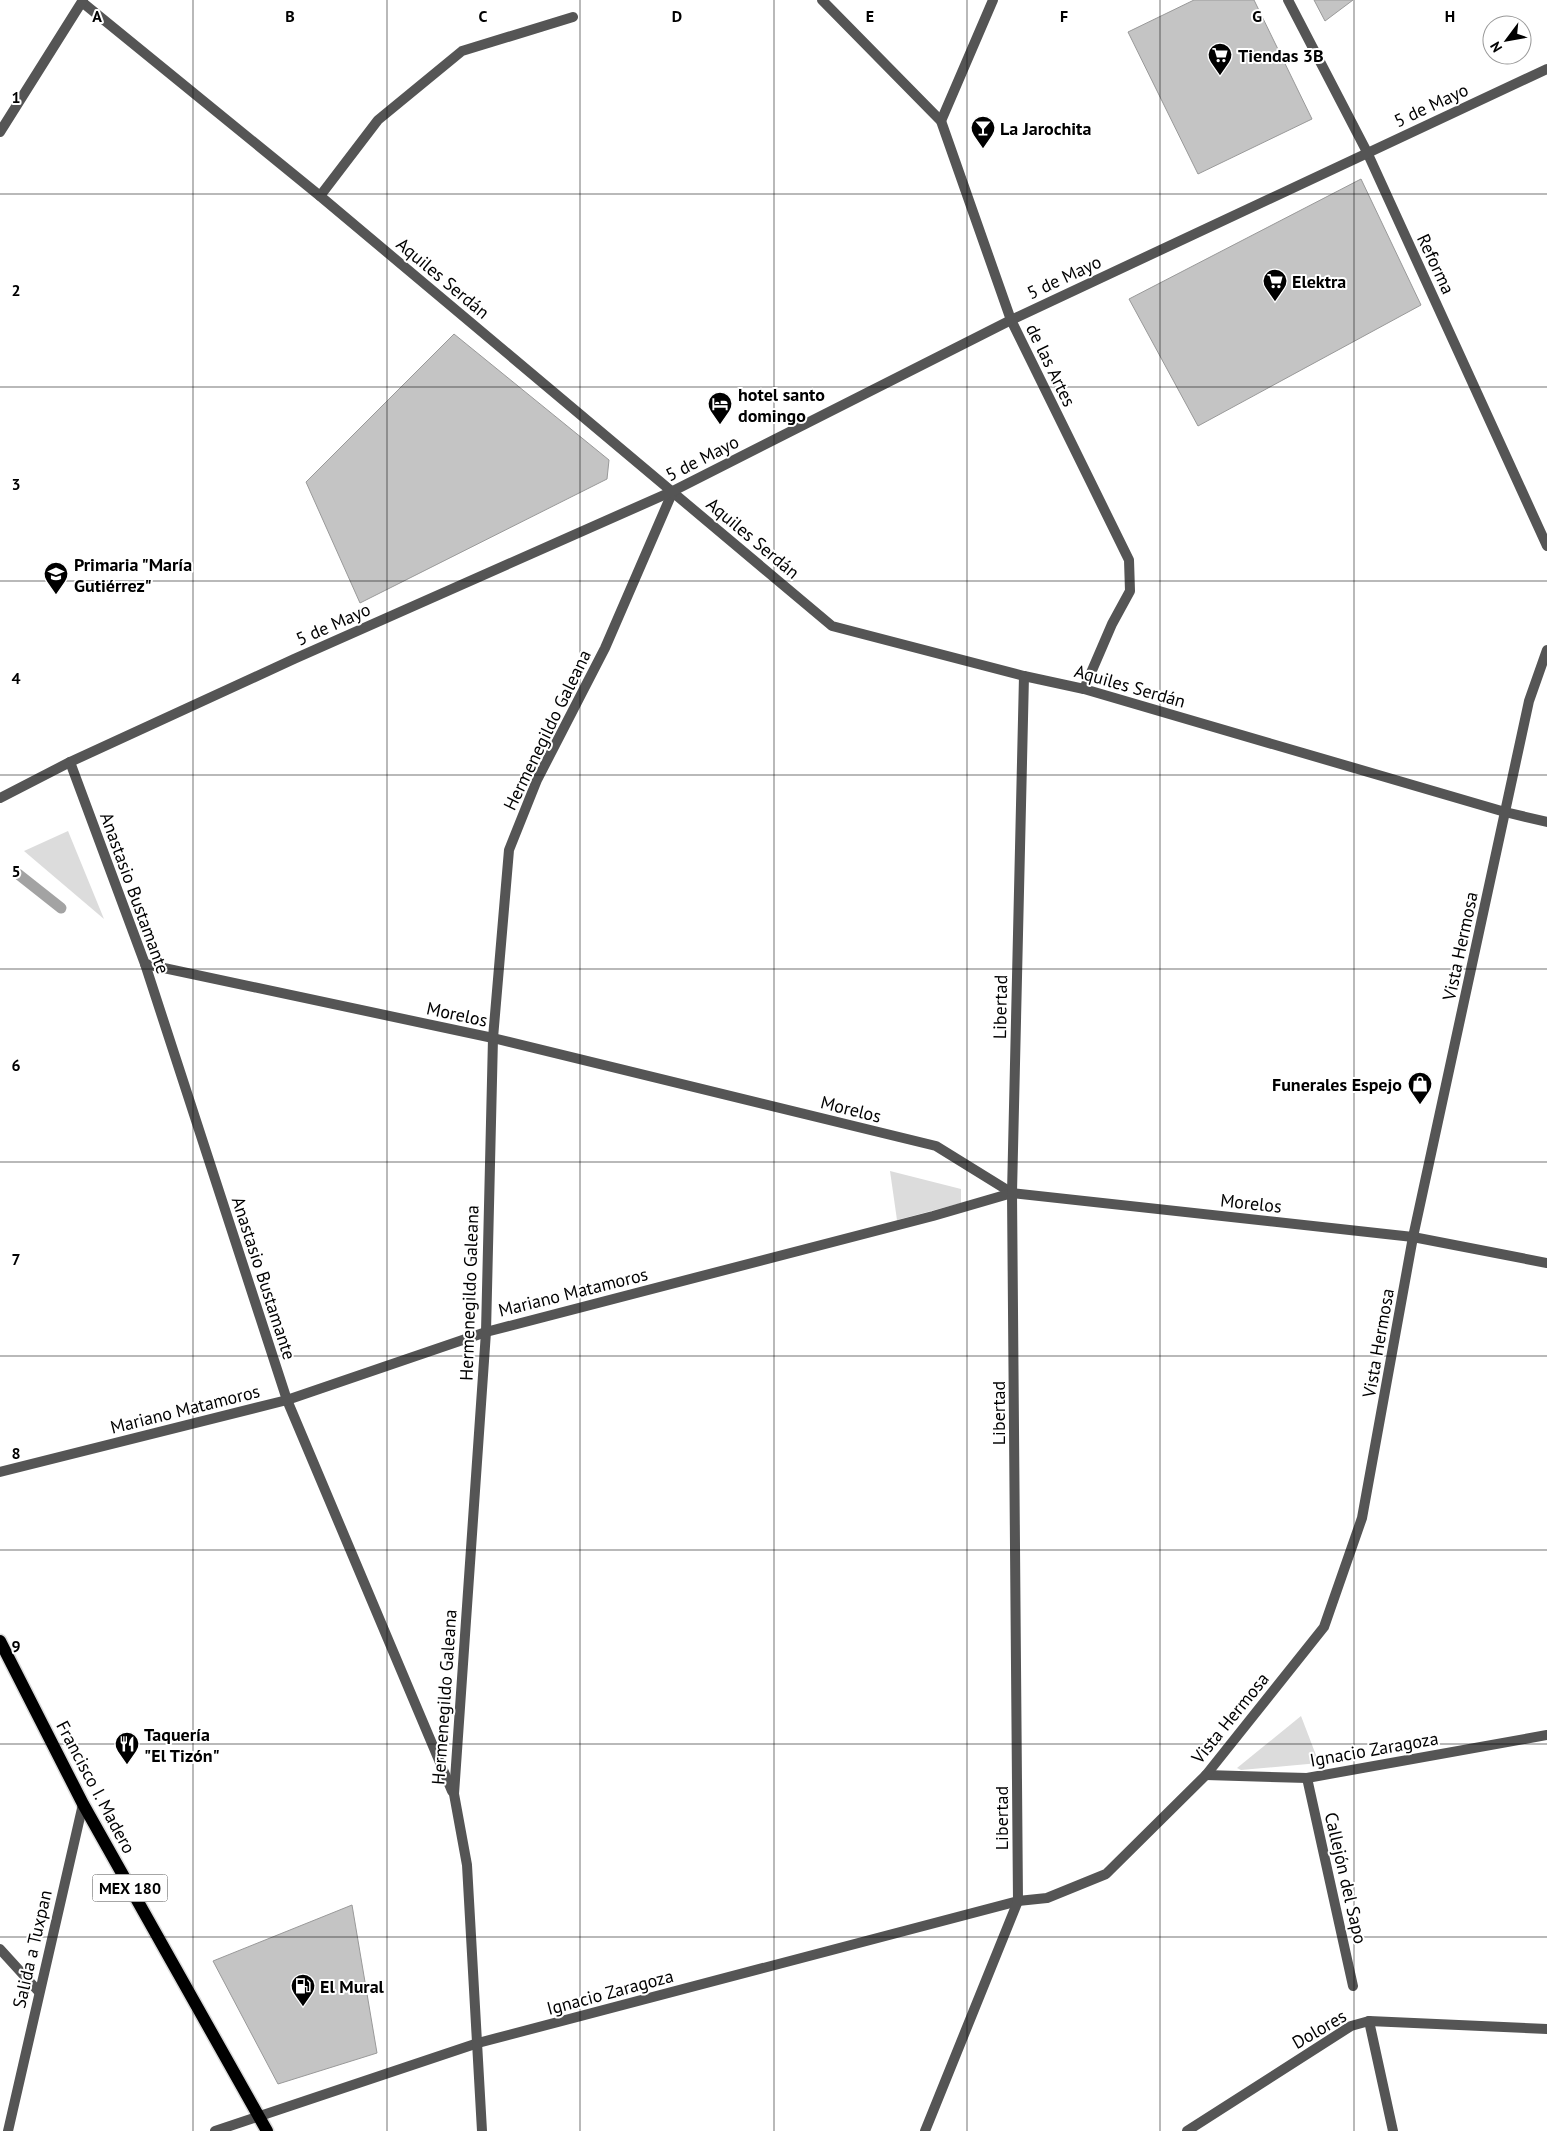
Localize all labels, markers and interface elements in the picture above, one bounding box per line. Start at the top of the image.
text: A [92,6,102,26]
text: B [285,6,295,26]
text: C [479,6,488,26]
text: D [672,6,682,26]
text: E [866,6,874,26]
text: F [1060,6,1068,26]
text: G [1252,6,1262,26]
text: H [1445,6,1455,26]
north arrow [1482,15,1532,65]
text: N [1486,38,1506,56]
supermarket icon: Tiendas 3B [1207,42,1233,76]
place label: Tiendas 3B [1238,44,1324,67]
street label: 5 de Mayo [1390,78,1472,132]
text: 1 [11,87,21,107]
bar icon: La Jarochita [970,115,996,149]
place label: La Jarochita [1000,117,1091,140]
street label: Reforma [1412,230,1460,298]
street label: Aquiles Serdán [392,232,494,324]
street label: 5 de Mayo [1023,250,1105,304]
supermarket icon: Elektra [1262,268,1288,302]
place label: Elektra [1292,270,1346,293]
text: 2 [11,280,21,300]
street label: de las Artes [1021,320,1081,410]
place label: hotel santo domingo [738,383,825,427]
hotel icon: hotel santo domingo [707,391,733,425]
street label: 5 de Mayo [661,430,743,486]
text: 3 [11,474,21,494]
street label: Aquiles Serdán [702,492,804,584]
place label: Primaria "María Gutiérrez" [74,553,192,597]
school or university icon: Primaria "María Gutiérrez" [43,561,69,595]
street label: 5 de Mayo [292,597,374,651]
street label: Hermenegildo Galeana [498,646,596,814]
street label: Aquiles Serdán [1072,659,1188,713]
text: 4 [11,668,21,688]
street label: Anastasio Bustamante [95,809,175,977]
text: 5 [11,861,21,881]
street label: Vista Hermosa [1437,890,1483,1003]
street label: Libertad [988,975,1012,1039]
street label: Morelos [424,996,490,1032]
text: 6 [11,1055,21,1075]
shop icon: Funerales Espejo [1407,1071,1433,1105]
place label: Funerales Espejo [1272,1073,1402,1096]
street label: Morelos [818,1090,884,1128]
street label: Morelos [1219,1188,1283,1218]
street label: Anastasio Bustamante [227,1194,301,1362]
street label: Hermenegildo Galeana [454,1205,484,1381]
text: 7 [11,1249,21,1269]
street label: Mariano Matamoros [496,1262,650,1322]
street label: Vista Hermosa [1357,1287,1399,1400]
street label: Mariano Matamoros [108,1379,262,1439]
street label: Libertad [987,1381,1010,1445]
text: 8 [11,1443,21,1463]
street label: Hermenegildo Galeana [426,1608,462,1786]
text: 9 [11,1636,21,1656]
street label: Vista Hermosa [1186,1668,1274,1769]
street label: Francisco I. Madero [51,1717,141,1857]
place label: Taquería "El Tizón" [144,1723,220,1767]
street label: Ignacio Zaragoza [1308,1726,1440,1772]
restaurant icon: Taquería "El Tizón" [114,1731,140,1765]
street label: Libertad [990,1786,1013,1850]
street label: Callejón del Sapo [1320,1810,1372,1946]
road number: MEX 180 [92,1875,168,1902]
street label: Salida a Tuxpan [7,1888,57,2010]
street label: Ignacio Zaragoza [544,1964,676,2020]
fuel station icon: El Mural [290,1973,316,2007]
place label: El Mural [320,1975,385,1998]
street label: Dolores [1288,2004,1350,2054]

